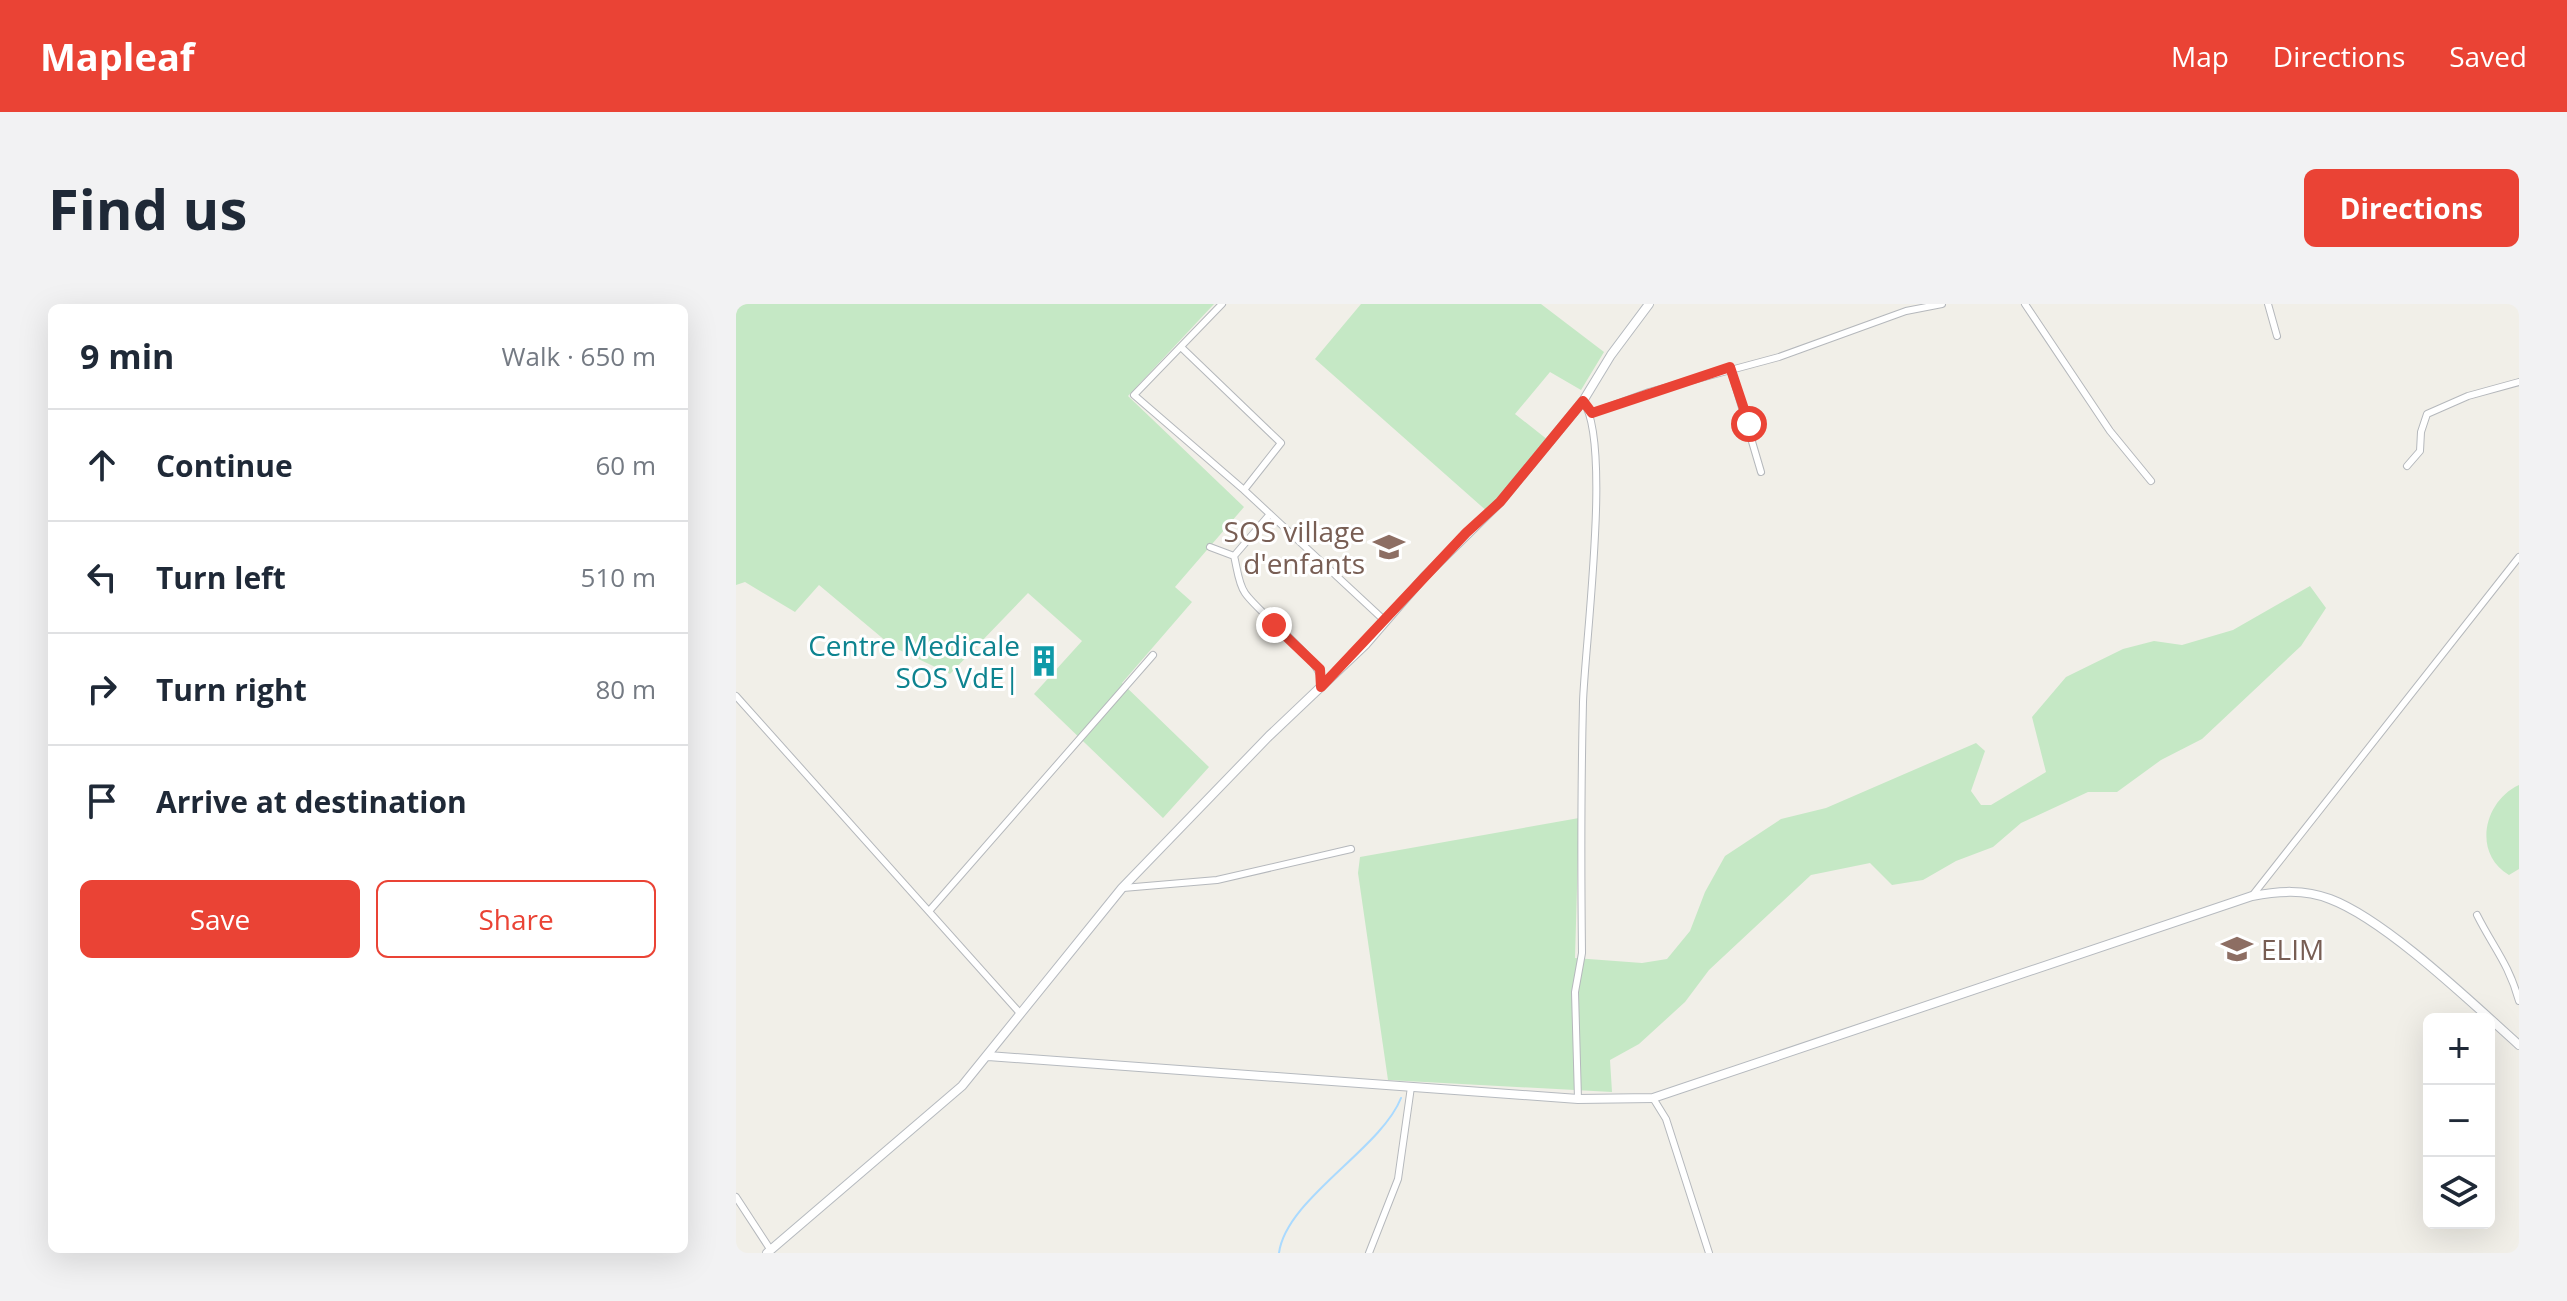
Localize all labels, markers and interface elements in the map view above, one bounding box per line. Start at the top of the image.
text: Mapleaf [40,30,195,82]
text: Map [2171,37,2229,75]
text: Directions [2273,37,2405,75]
text: Saved [2449,37,2527,75]
button: Directions [2304,169,2519,247]
text: Find us [48,170,247,246]
text: 9 min [80,333,174,379]
text: Walk · 650 m [502,338,656,374]
route start [1731,406,1767,442]
icon: ahead [80,443,124,487]
text: Continue [156,445,293,486]
text: 60 m [595,447,656,483]
place label: SOS village d'enfants [1224,512,1365,582]
school or university icon: SOS village d'enfants [1372,530,1406,564]
icon: left [80,555,124,599]
text: Turn left [156,557,286,598]
text: 510 m [581,559,656,595]
route end [1256,607,1292,643]
place label: Centre Medicale SOS VdE| [808,626,1020,696]
building icon: Centre Medicale SOS VdE| [1027,644,1061,678]
icon: right [80,667,124,711]
text: Turn right [156,669,307,710]
text: 80 m [595,671,656,707]
icon: arrive [80,779,124,823]
text: Arrive at destination [156,781,467,822]
button: Save [80,880,360,958]
button: Share [376,880,656,958]
place label: ELIM [2261,930,2324,968]
school or university icon: ELIM [2220,932,2254,966]
map controls [2423,1013,2495,1229]
button: + [2423,1013,2495,1085]
button: − [2423,1085,2495,1157]
button: layers [2423,1157,2495,1229]

